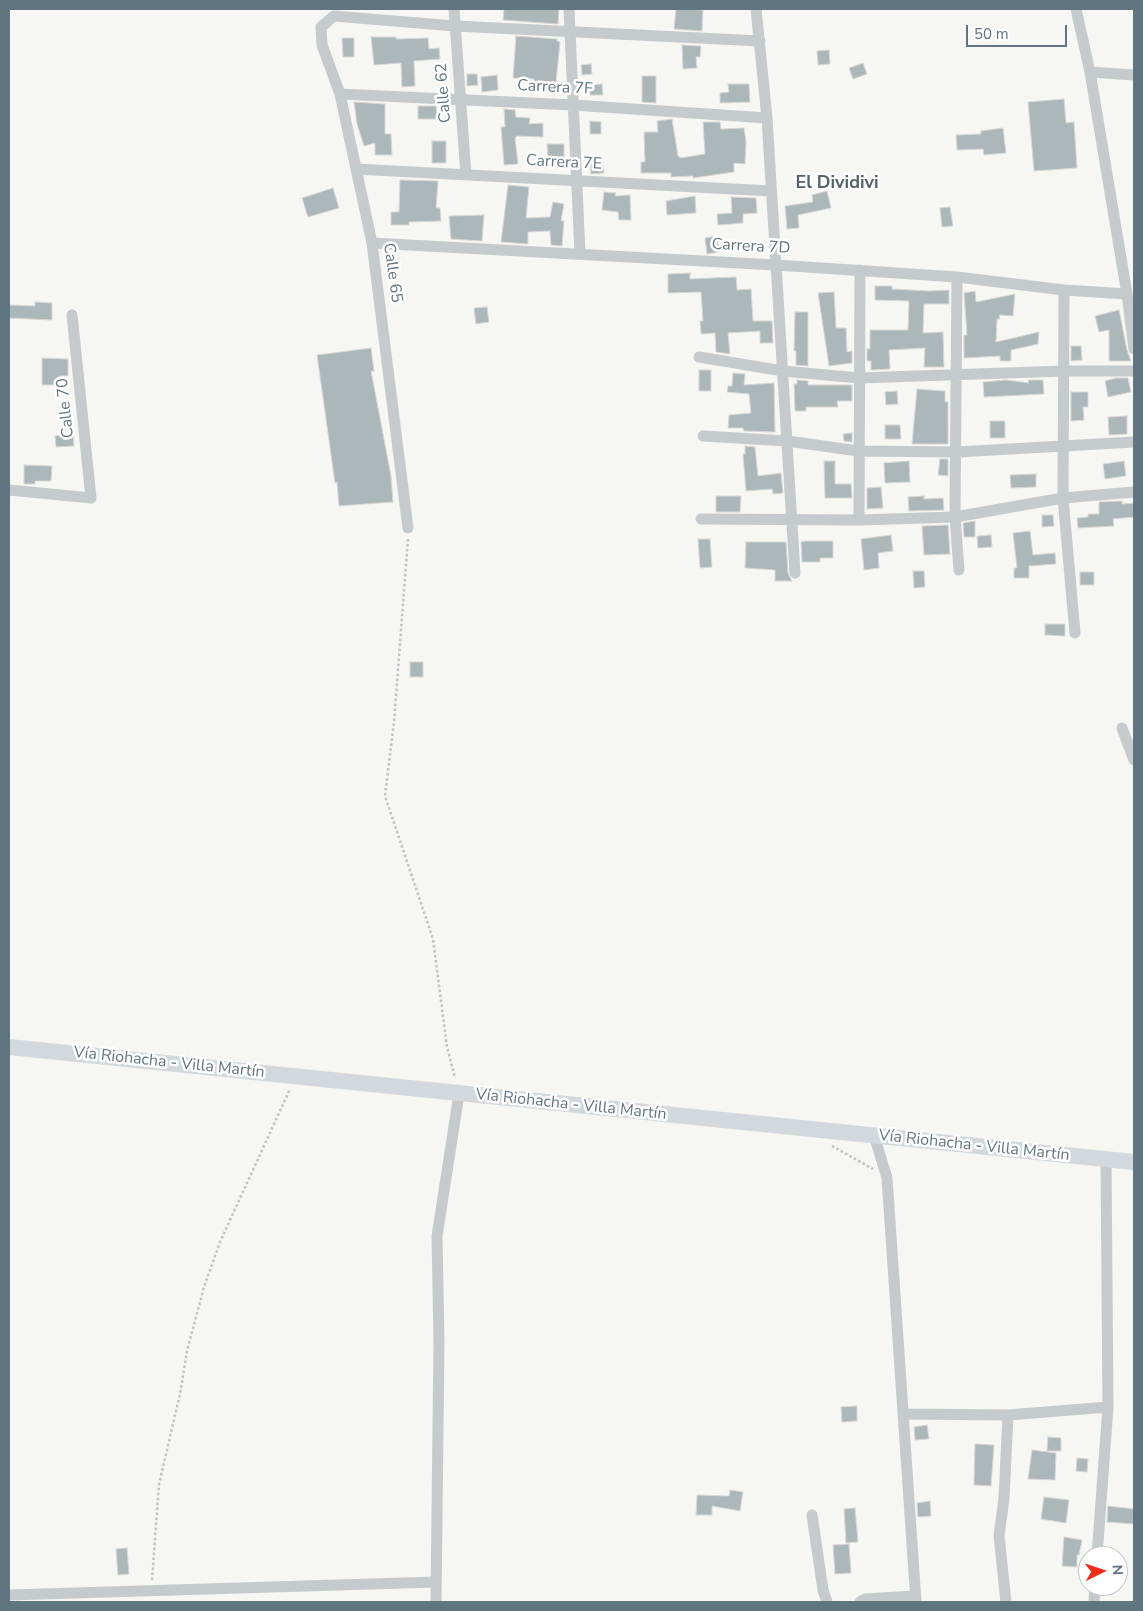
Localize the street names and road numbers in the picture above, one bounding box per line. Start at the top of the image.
street label: Calle 62 [432,62,456,124]
street label: Carrera 7F [517,76,593,100]
street label: Carrera 7E [526,151,602,175]
street label: Carrera 7D [711,235,791,259]
street label: Calle 65 [378,242,406,304]
street label: Calle 70 [53,377,79,439]
street label: Vía Riohacha - Villa Martín [73,1043,265,1083]
street label: Vía Riohacha - Villa Martín [475,1085,667,1125]
street label: Vía Riohacha - Villa Martín [878,1126,1070,1166]

